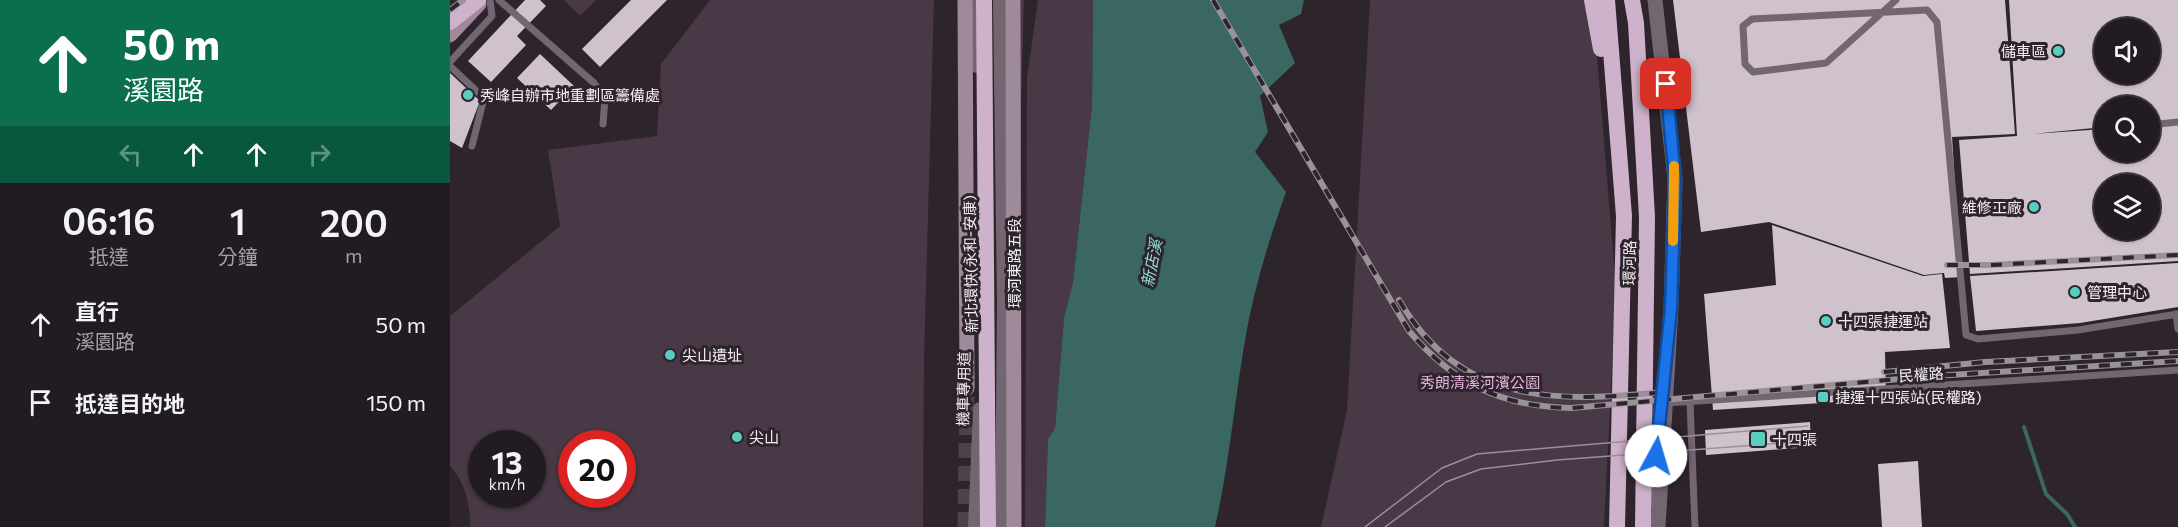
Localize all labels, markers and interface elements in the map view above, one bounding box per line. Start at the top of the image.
text: 50 m [123,17,220,69]
map controls [2094,18,2160,240]
button: sound [2094,18,2160,84]
icon: ahead [24,24,102,102]
place label: 儲車區 [2001,42,2046,60]
marker: 儲車區 [2051,44,2065,58]
pin [1640,58,1691,109]
icon: arrive [1649,67,1682,100]
text: 溪園路 [123,73,204,106]
place label: 秀峰自辦市地重劃區籌備處 [480,86,660,104]
marker: 秀峰自辦市地重劃區籌備處 [461,88,475,102]
button: search [2094,96,2160,162]
icon: left [114,138,147,171]
icon: ahead [177,138,210,171]
icon: ahead [240,138,273,171]
icon: right [303,138,336,171]
button: layers [2094,174,2160,240]
street label: 新北環快(永和-安康) [960,195,980,333]
text: 06:16 [62,198,155,242]
text: 1 [230,198,246,242]
place label: 維修工廠 [1962,198,2022,216]
text: 200 [320,200,388,244]
marker: 維修工廠 [2027,200,2041,214]
street label: 環河東路五段 [1005,218,1023,308]
water label: 新店溪 [1137,236,1165,288]
street label: 環河路 [1620,240,1638,286]
text: m [345,243,363,267]
text: 抵達 [89,244,129,268]
text: 分鐘 [218,244,258,268]
place label: 管理中心 [2087,283,2147,301]
marker: 管理中心 [2068,285,2082,299]
text: 直行 [75,298,119,325]
icon: ahead [24,308,57,341]
text: 50 m [376,311,426,338]
place label: 十四張捷運站 [1838,312,1928,330]
marker: 十四張捷運站 [1819,314,1833,328]
text: 溪園路 [75,329,135,353]
place label: 尖山遺址 [682,346,742,364]
marker: 尖山遺址 [663,348,677,362]
street label: 機車專用道 [953,351,973,427]
street label: 民權路 [1898,363,1944,385]
park label: 秀朗清溪河濱公園 [1420,373,1540,391]
icon: arrive [24,386,57,419]
place label: 捷運十四張站(民權路) [1835,388,1982,406]
text: 150 m [366,389,426,416]
text: 抵達目的地 [75,390,185,417]
marker: 捷運十四張站(民權路) [1816,390,1830,404]
position arrow [1624,424,1688,488]
place label: 尖山 [749,428,779,446]
speed limit sign: 20 [558,430,636,508]
marker: 尖山 [730,430,744,444]
marker: 十四張 [1749,430,1767,448]
place label: 十四張 [1772,430,1817,448]
text: 13 [491,443,523,480]
text: km/h [489,475,525,493]

